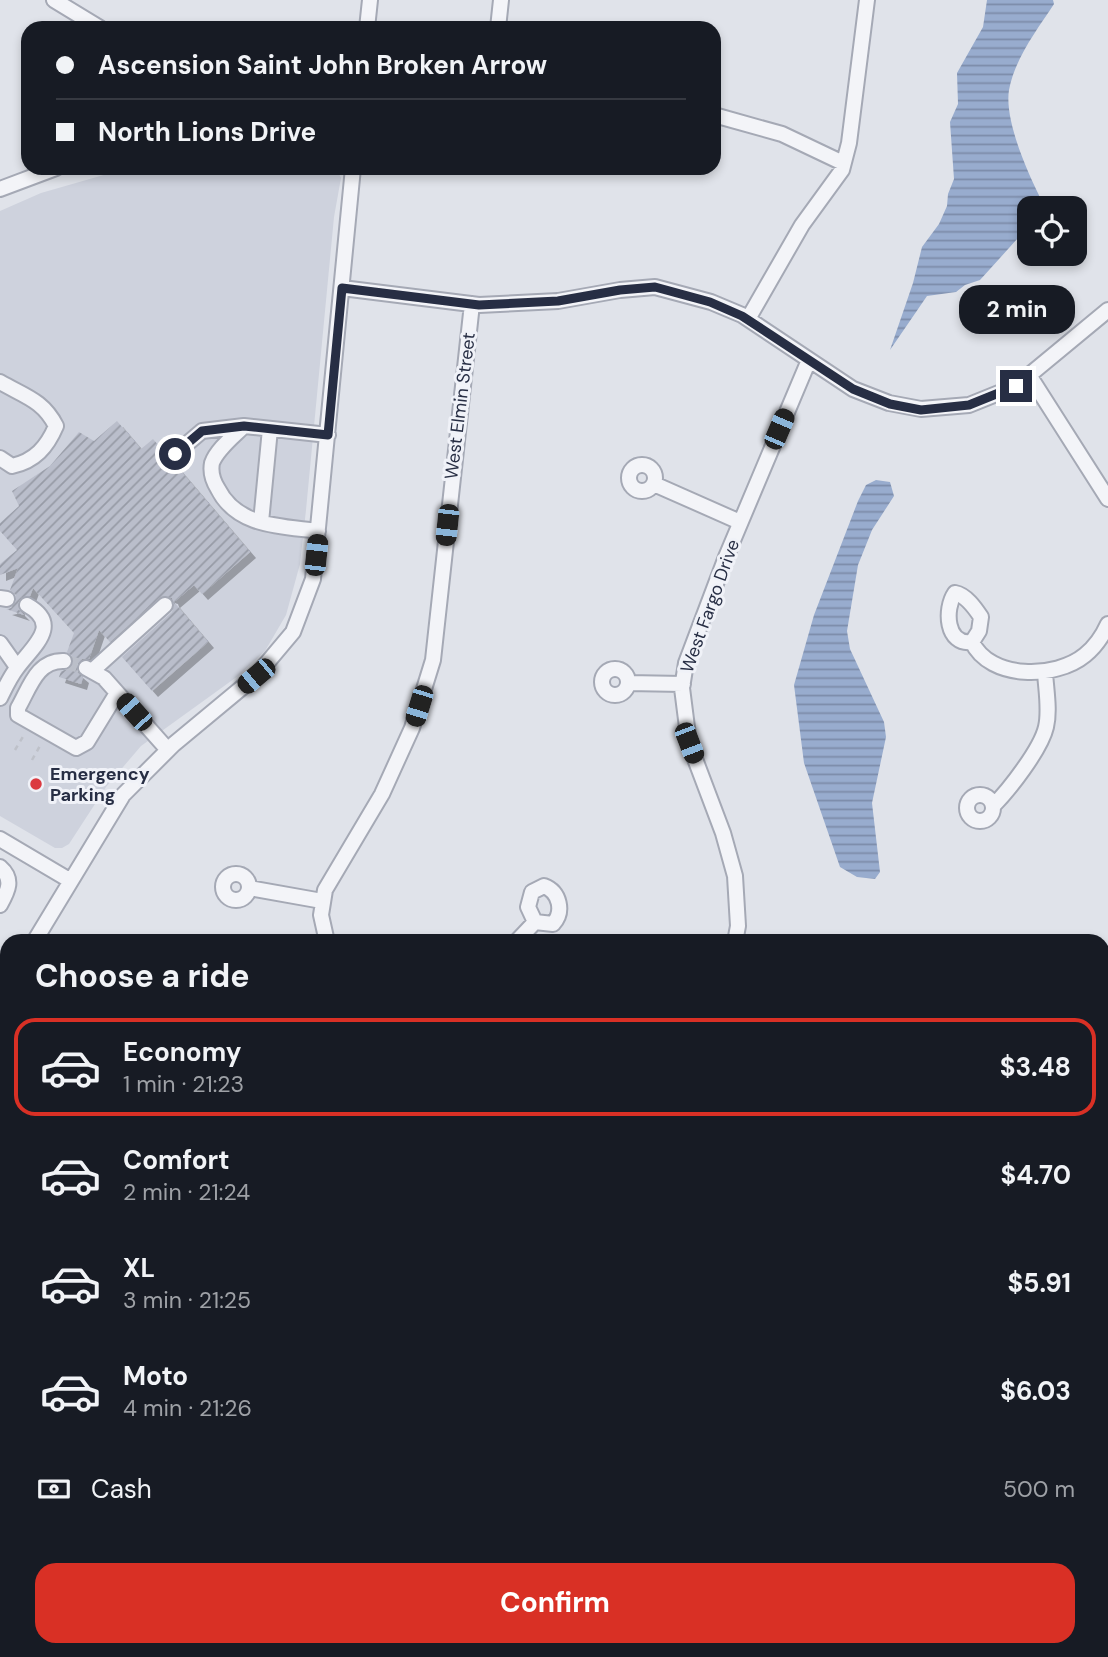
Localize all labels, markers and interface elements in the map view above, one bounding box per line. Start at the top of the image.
text: Ascension Saint John Broken Arrow [98,48,547,82]
text: North Lions Drive [98,115,316,149]
map controls [1017,196,1087,266]
button: locate [1017,196,1087,266]
callout: 2 min [958,284,1074,334]
text: 2 min [987,294,1047,324]
street label: West Elmin Street [439,331,481,481]
route end [1000,370,1032,402]
car [762,406,797,452]
route start [159,438,191,470]
car [435,503,460,547]
car [304,533,329,577]
street label: West Fargo Drive [675,536,745,676]
car [234,654,279,698]
car [403,683,436,729]
car [113,689,156,735]
car [672,720,707,766]
place label: Emergency Parking [50,762,150,807]
marker: Emergency Parking [28,776,44,792]
text: Choose a ride [35,955,250,997]
text: Economy [123,1035,241,1069]
icon: car [39,1036,102,1099]
text: $3.48 [1000,1050,1071,1084]
text: 1 min · 21:23 [123,1069,244,1099]
text: Comfort [123,1143,229,1177]
icon: car [39,1144,102,1207]
text: $4.70 [1001,1158,1071,1192]
text: 2 min · 21:24 [123,1177,250,1207]
text: XL [123,1251,155,1285]
icon: car [39,1252,102,1315]
text: $5.91 [1008,1266,1071,1300]
text: 3 min · 21:25 [123,1285,251,1315]
text: Moto [123,1359,188,1393]
icon: car [39,1360,102,1423]
text: $6.03 [1000,1374,1071,1408]
text: 4 min · 21:26 [123,1393,252,1423]
icon: cash [35,1470,73,1508]
text: Cash [91,1472,152,1506]
text: 500 m [1003,1474,1075,1504]
button: Confirm [35,1563,1075,1643]

